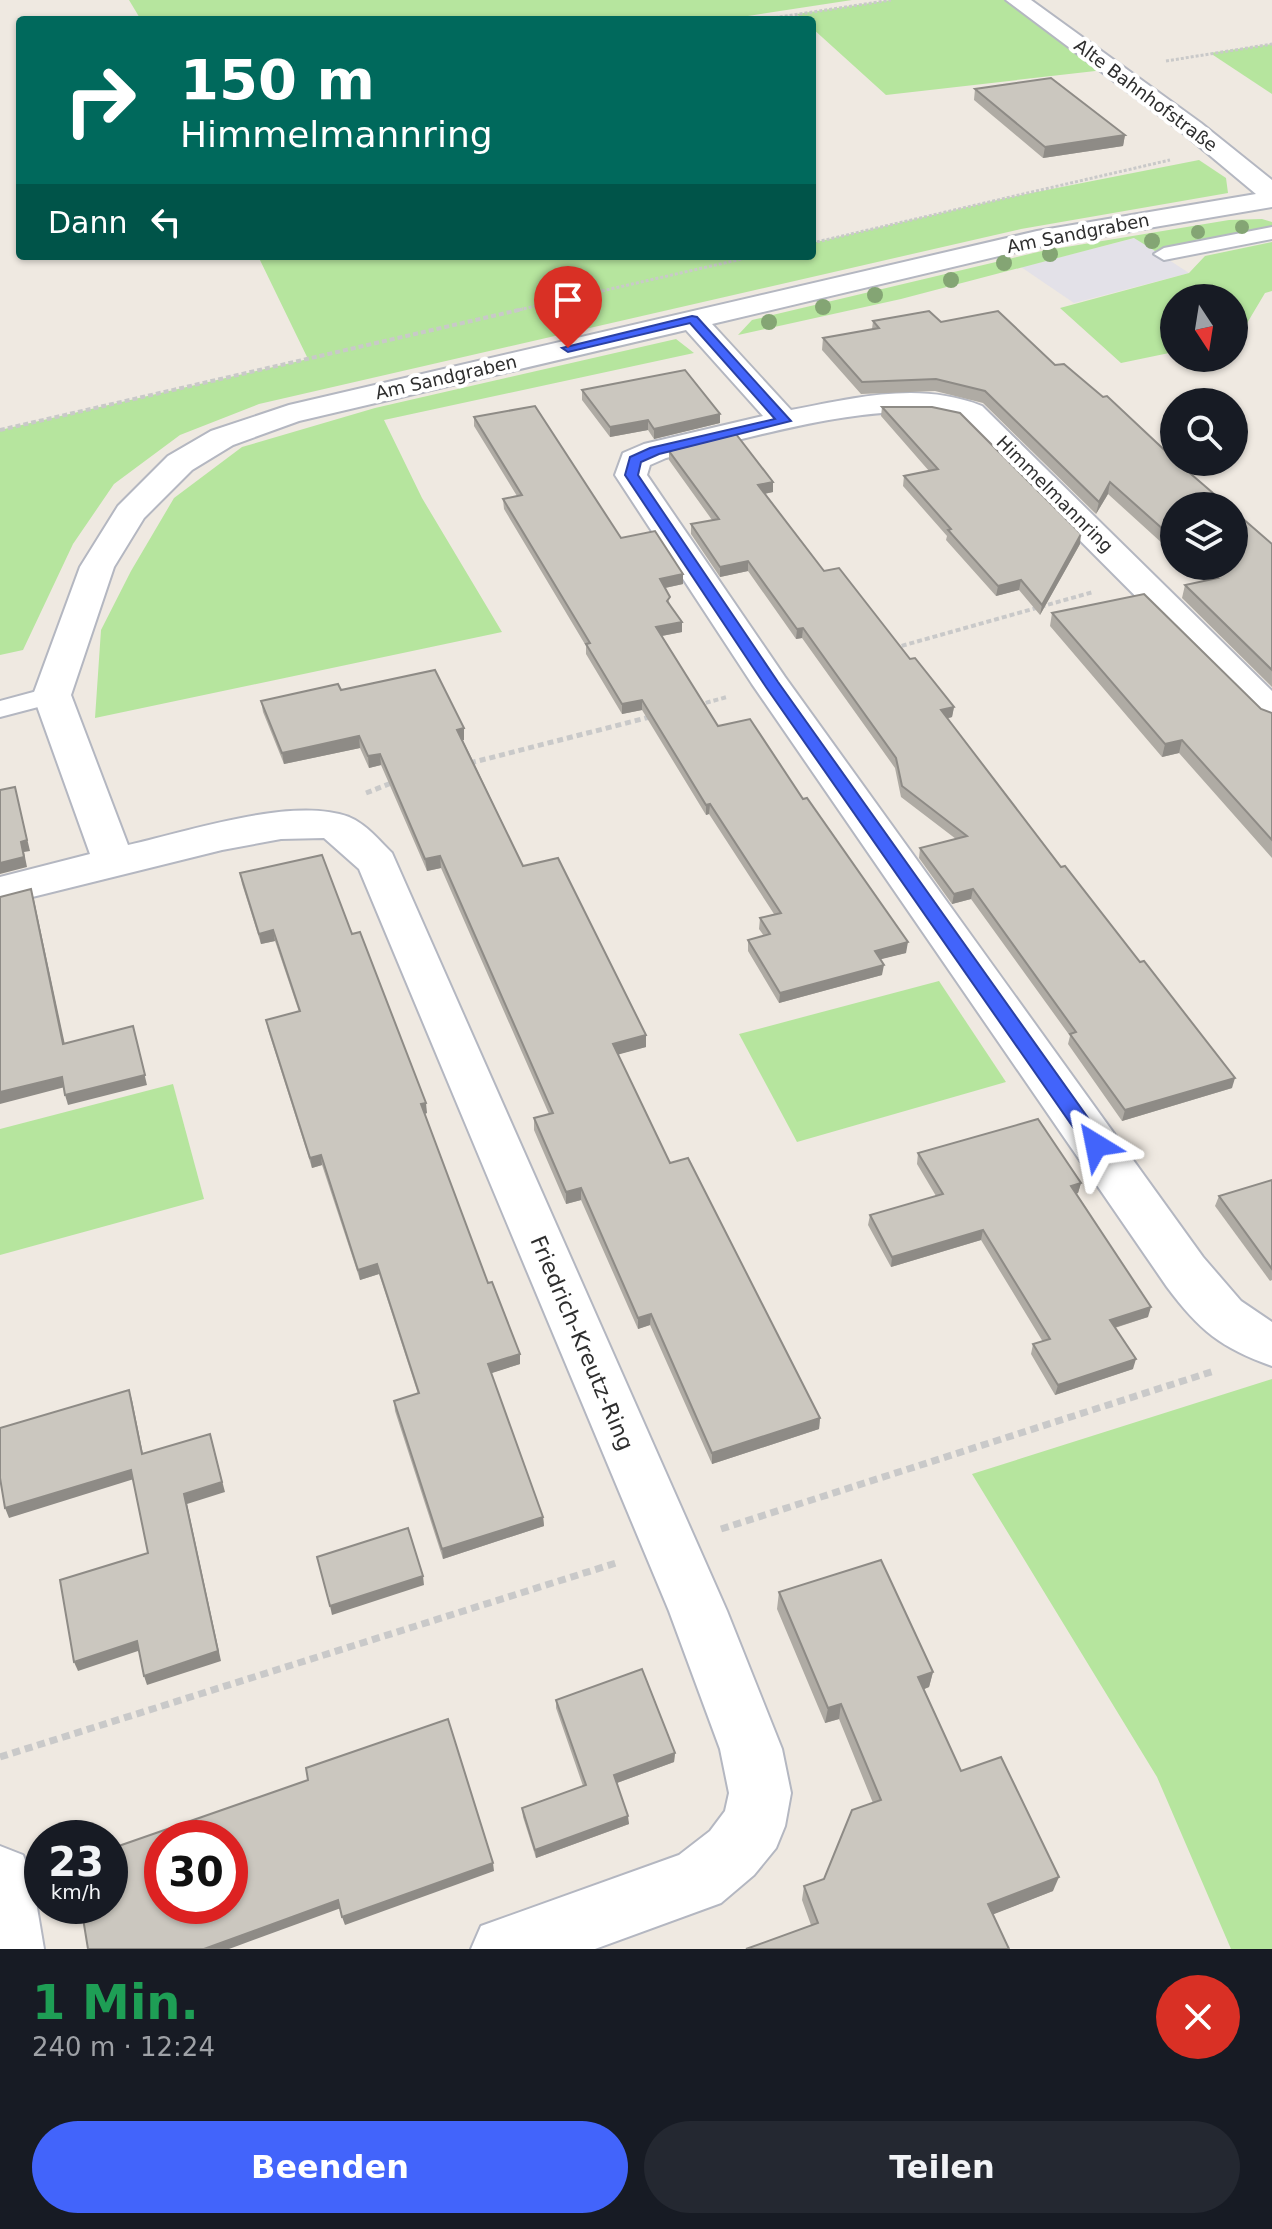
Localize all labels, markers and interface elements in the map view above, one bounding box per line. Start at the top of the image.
street label: Alte Bahnhofstraße [1070,34,1222,156]
text: 150 m [180,47,375,112]
icon: right [48,48,152,152]
text: Himmelmannring [180,114,493,155]
icon: left [144,200,188,244]
text: Dann [48,205,128,240]
street label: Am Sandgraben [1005,209,1151,257]
pin [534,266,602,348]
icon: arrive [546,278,590,322]
north arrow [1160,284,1248,372]
map controls [1160,284,1248,580]
street label: Am Sandgraben [373,351,519,403]
button: search [1160,388,1248,476]
street label: Himmelmannring [992,431,1118,557]
button: layers [1160,492,1248,580]
position arrow [1054,1103,1138,1187]
street label: Friedrich-Kreutz-Ring [525,1232,639,1454]
speed limit sign: 30 [144,1820,248,1924]
text: 23 [48,1839,104,1885]
text: km/h [51,1880,101,1904]
text: 1 Min. [32,1974,199,2030]
button: close [1156,1975,1240,2059]
text: 240 m · 12:24 [32,2032,215,2062]
button: Beenden [32,2121,628,2213]
button: Teilen [644,2121,1240,2213]

